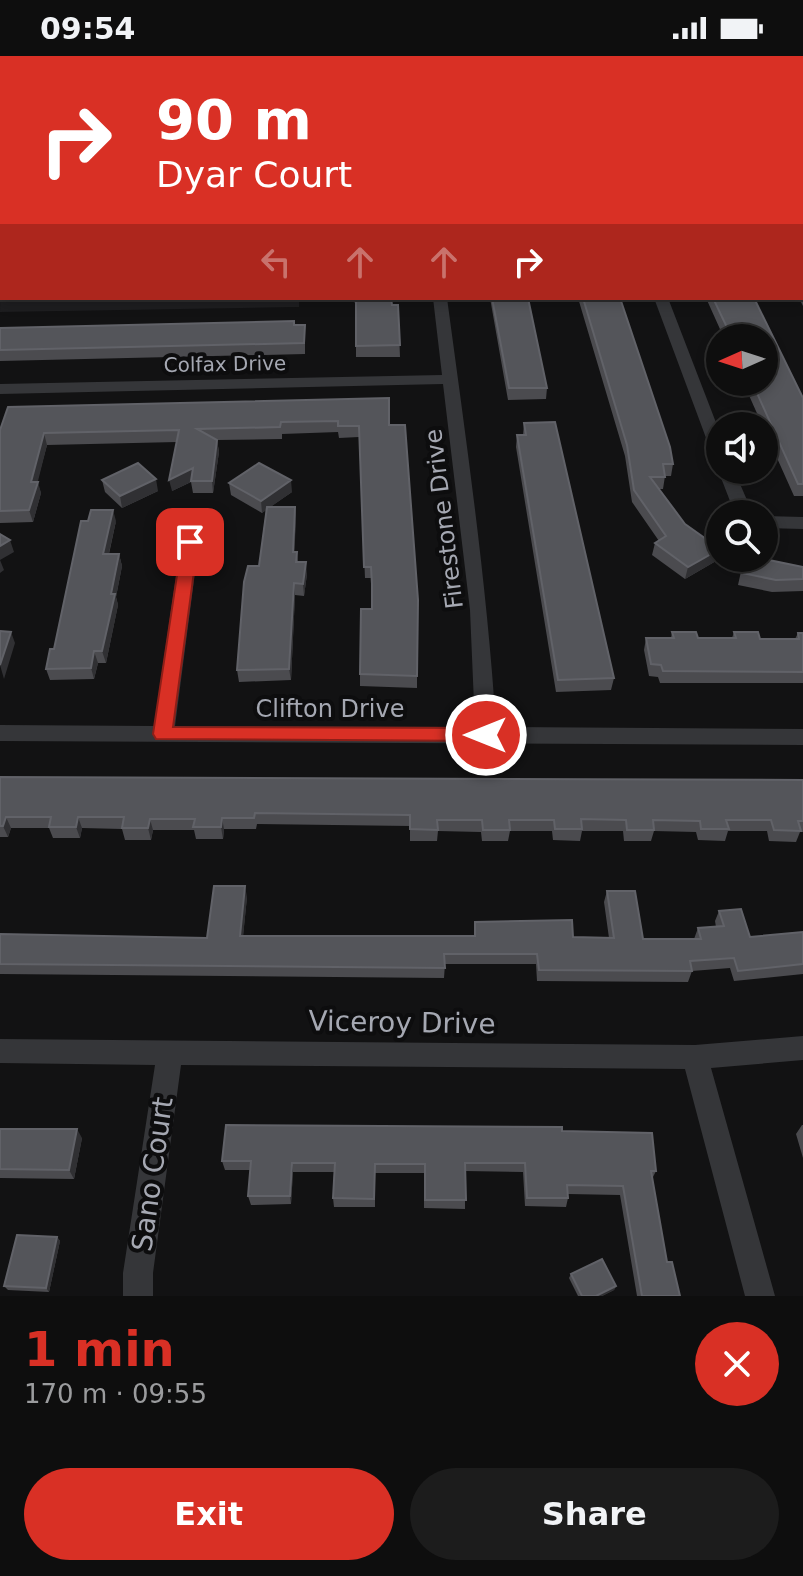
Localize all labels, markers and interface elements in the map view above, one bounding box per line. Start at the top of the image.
text: 09:54 [40,11,136,46]
text: 90 m [156,87,312,152]
icon: right [24,88,128,192]
text: Dyar Court [156,154,352,195]
icon: left [254,240,298,284]
icon: ahead [338,240,382,284]
icon: ahead [422,240,466,284]
icon: right [506,240,550,284]
north arrow [706,324,778,396]
map controls [706,324,778,572]
street label: Colfax Drive [164,351,286,377]
button: sound [706,412,778,484]
street label: Firestone Drive [419,427,469,611]
button: search [706,500,778,572]
pin [156,508,224,576]
icon: arrive [168,520,212,564]
position arrow [444,693,528,777]
street label: Clifton Drive [255,695,405,723]
street label: Viceroy Drive [308,1004,496,1041]
street label: Sano Court [125,1095,180,1253]
text: 1 min [24,1321,175,1377]
button: close [695,1322,779,1406]
text: 170 m · 09:55 [24,1379,207,1409]
button: Exit [24,1468,394,1560]
button: Share [410,1468,779,1560]

